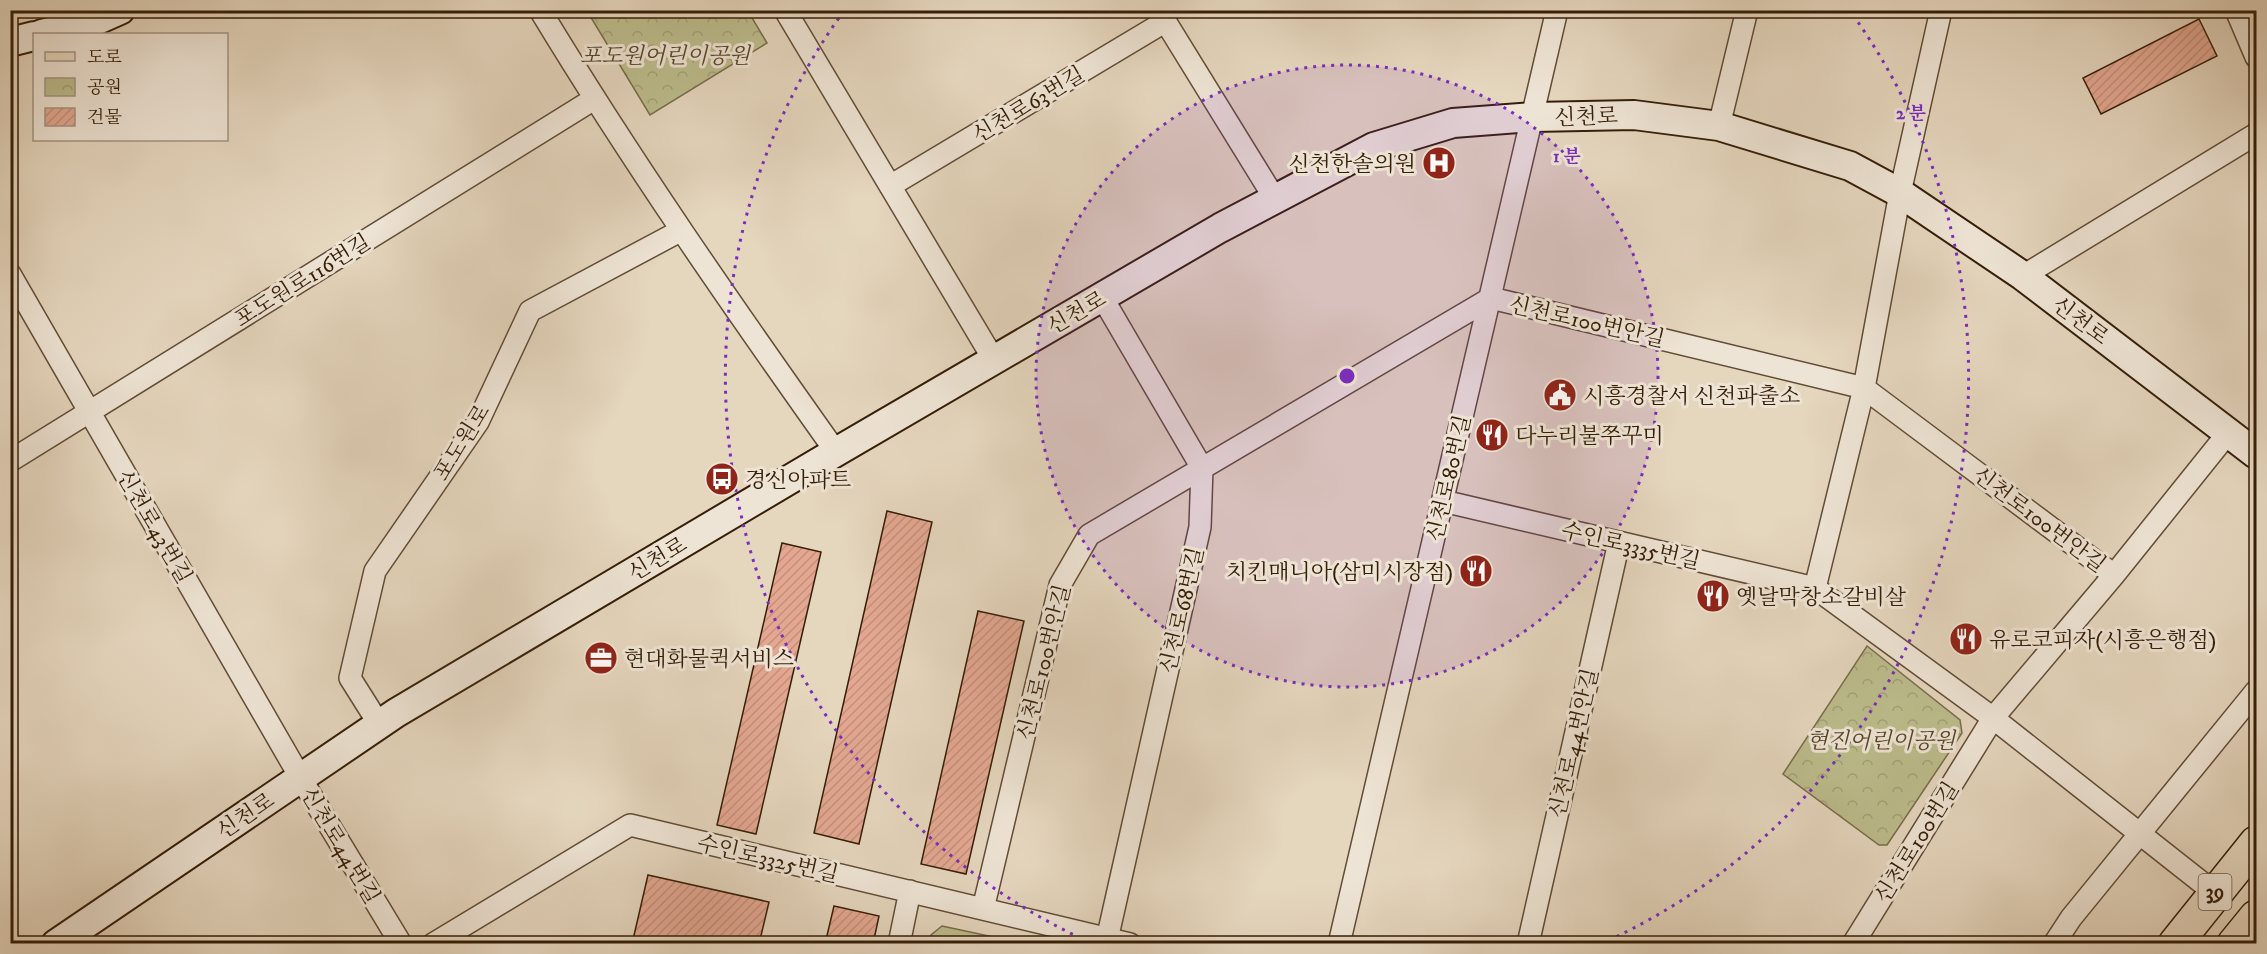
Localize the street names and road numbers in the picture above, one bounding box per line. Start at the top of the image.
street label: 신천로63번길 [968,61,1090,149]
street label: 신천로 [1554,103,1618,132]
street label: 포도원로116번길 [230,229,376,334]
street label: 신천로 [1042,286,1111,341]
street label: 신천로100번안길 [1506,291,1667,354]
street label: 신천로 [2047,291,2114,351]
street label: 포도원로 [428,400,496,486]
street label: 신천로80번길 [1422,412,1477,544]
street label: 신천로100번안길 [1967,462,2111,579]
street label: 신천로43번길 [110,465,197,589]
street label: 수인로3335번길 [1559,517,1703,576]
street label: 신천로 [623,531,692,587]
street label: 신천로68번길 [1155,545,1210,676]
street label: 신천로100번안길 [1012,582,1077,743]
street label: 신천로44번안길 [1544,666,1605,821]
street label: 신천로100번길 [1869,777,1965,908]
street label: 신천로44번길 [294,782,385,909]
street label: 신천로 [212,787,280,845]
street label: 수인로3325번길 [694,830,841,889]
road number: 39 [2198,874,2232,910]

